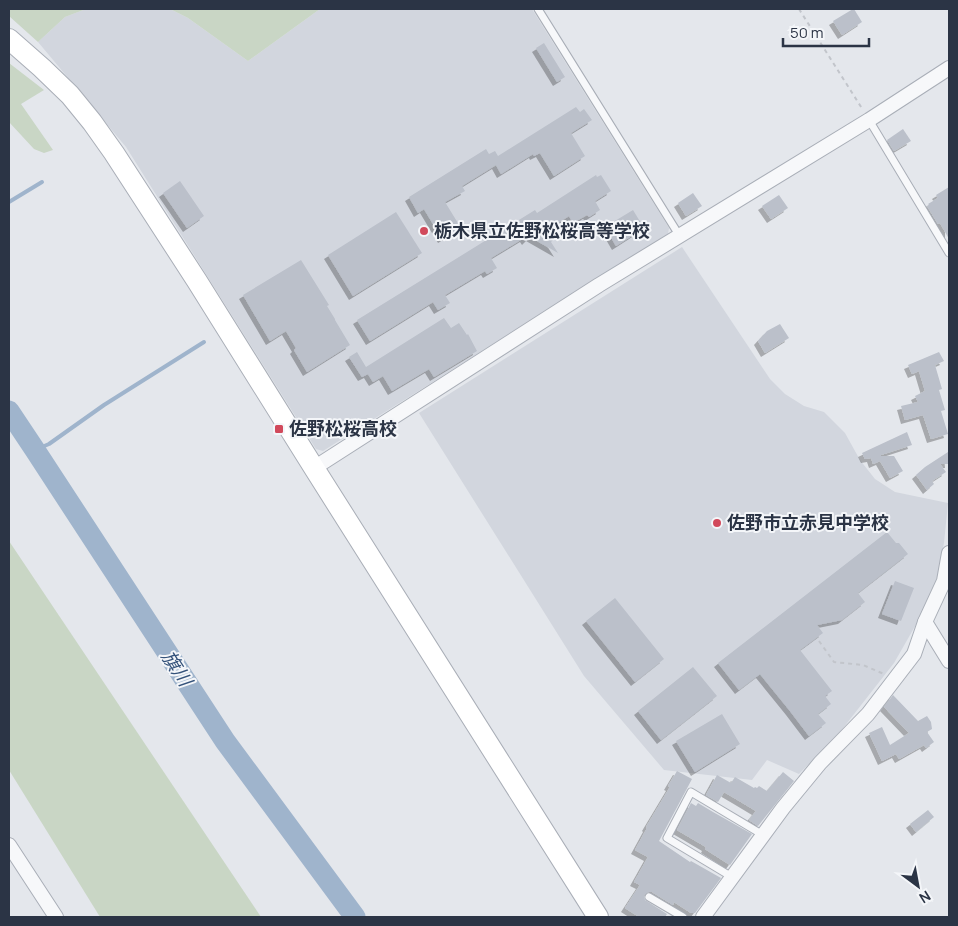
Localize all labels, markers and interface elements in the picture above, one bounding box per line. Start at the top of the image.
scale bar [783,15,869,47]
text: 50 m [790,22,824,43]
place label: 栃木県立佐野松桜高等学校 [434,218,650,242]
marker: 栃木県立佐野松桜高等学校 [418,225,430,237]
place label: 佐野松桜高校 [289,416,397,440]
marker: 佐野松桜高校 [273,423,285,435]
place label: 佐野市立赤見中学校 [727,510,889,534]
marker: 佐野市立赤見中学校 [711,517,723,529]
water label: 旗川 [156,645,199,693]
north arrow [893,861,943,911]
text: N [916,887,934,908]

